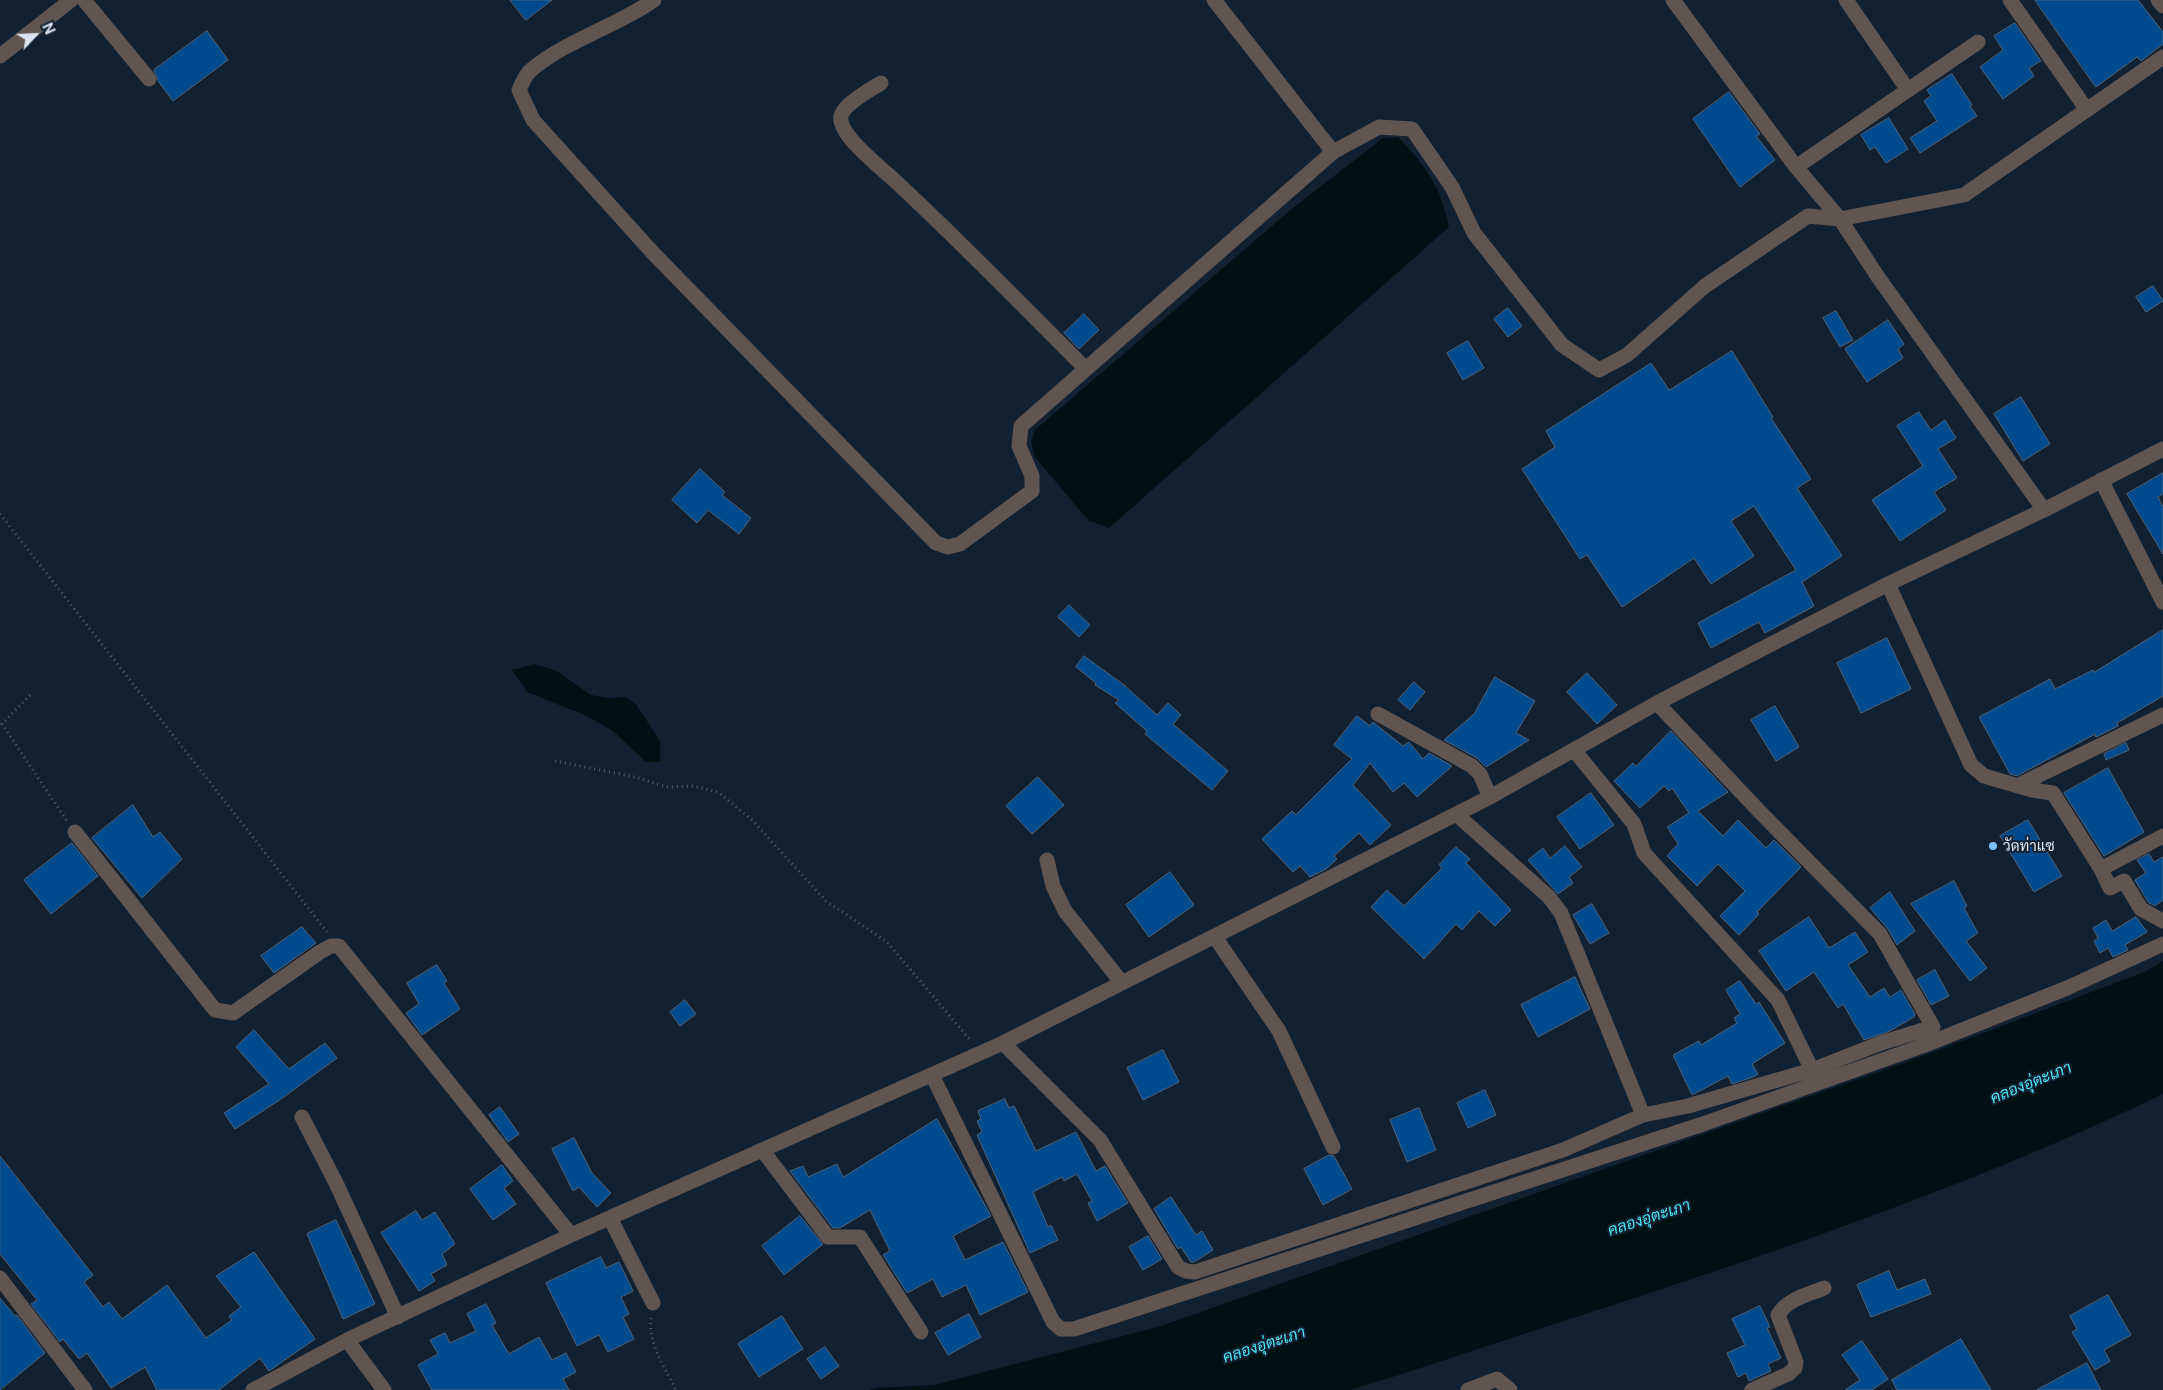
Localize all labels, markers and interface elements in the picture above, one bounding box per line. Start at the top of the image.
north arrow [10,10,60,60]
text: N [39,20,58,37]
place label: วัดท่าแซ [2003,837,2055,855]
marker: วัดท่าแซ [1987,840,1999,852]
water label: คลองอุ่ตะเภา [1988,1058,2074,1108]
water label: คลองอุ่ตะเภา [1605,1196,1693,1240]
water label: คลองอุ่ตะเภา [1220,1323,1308,1367]

